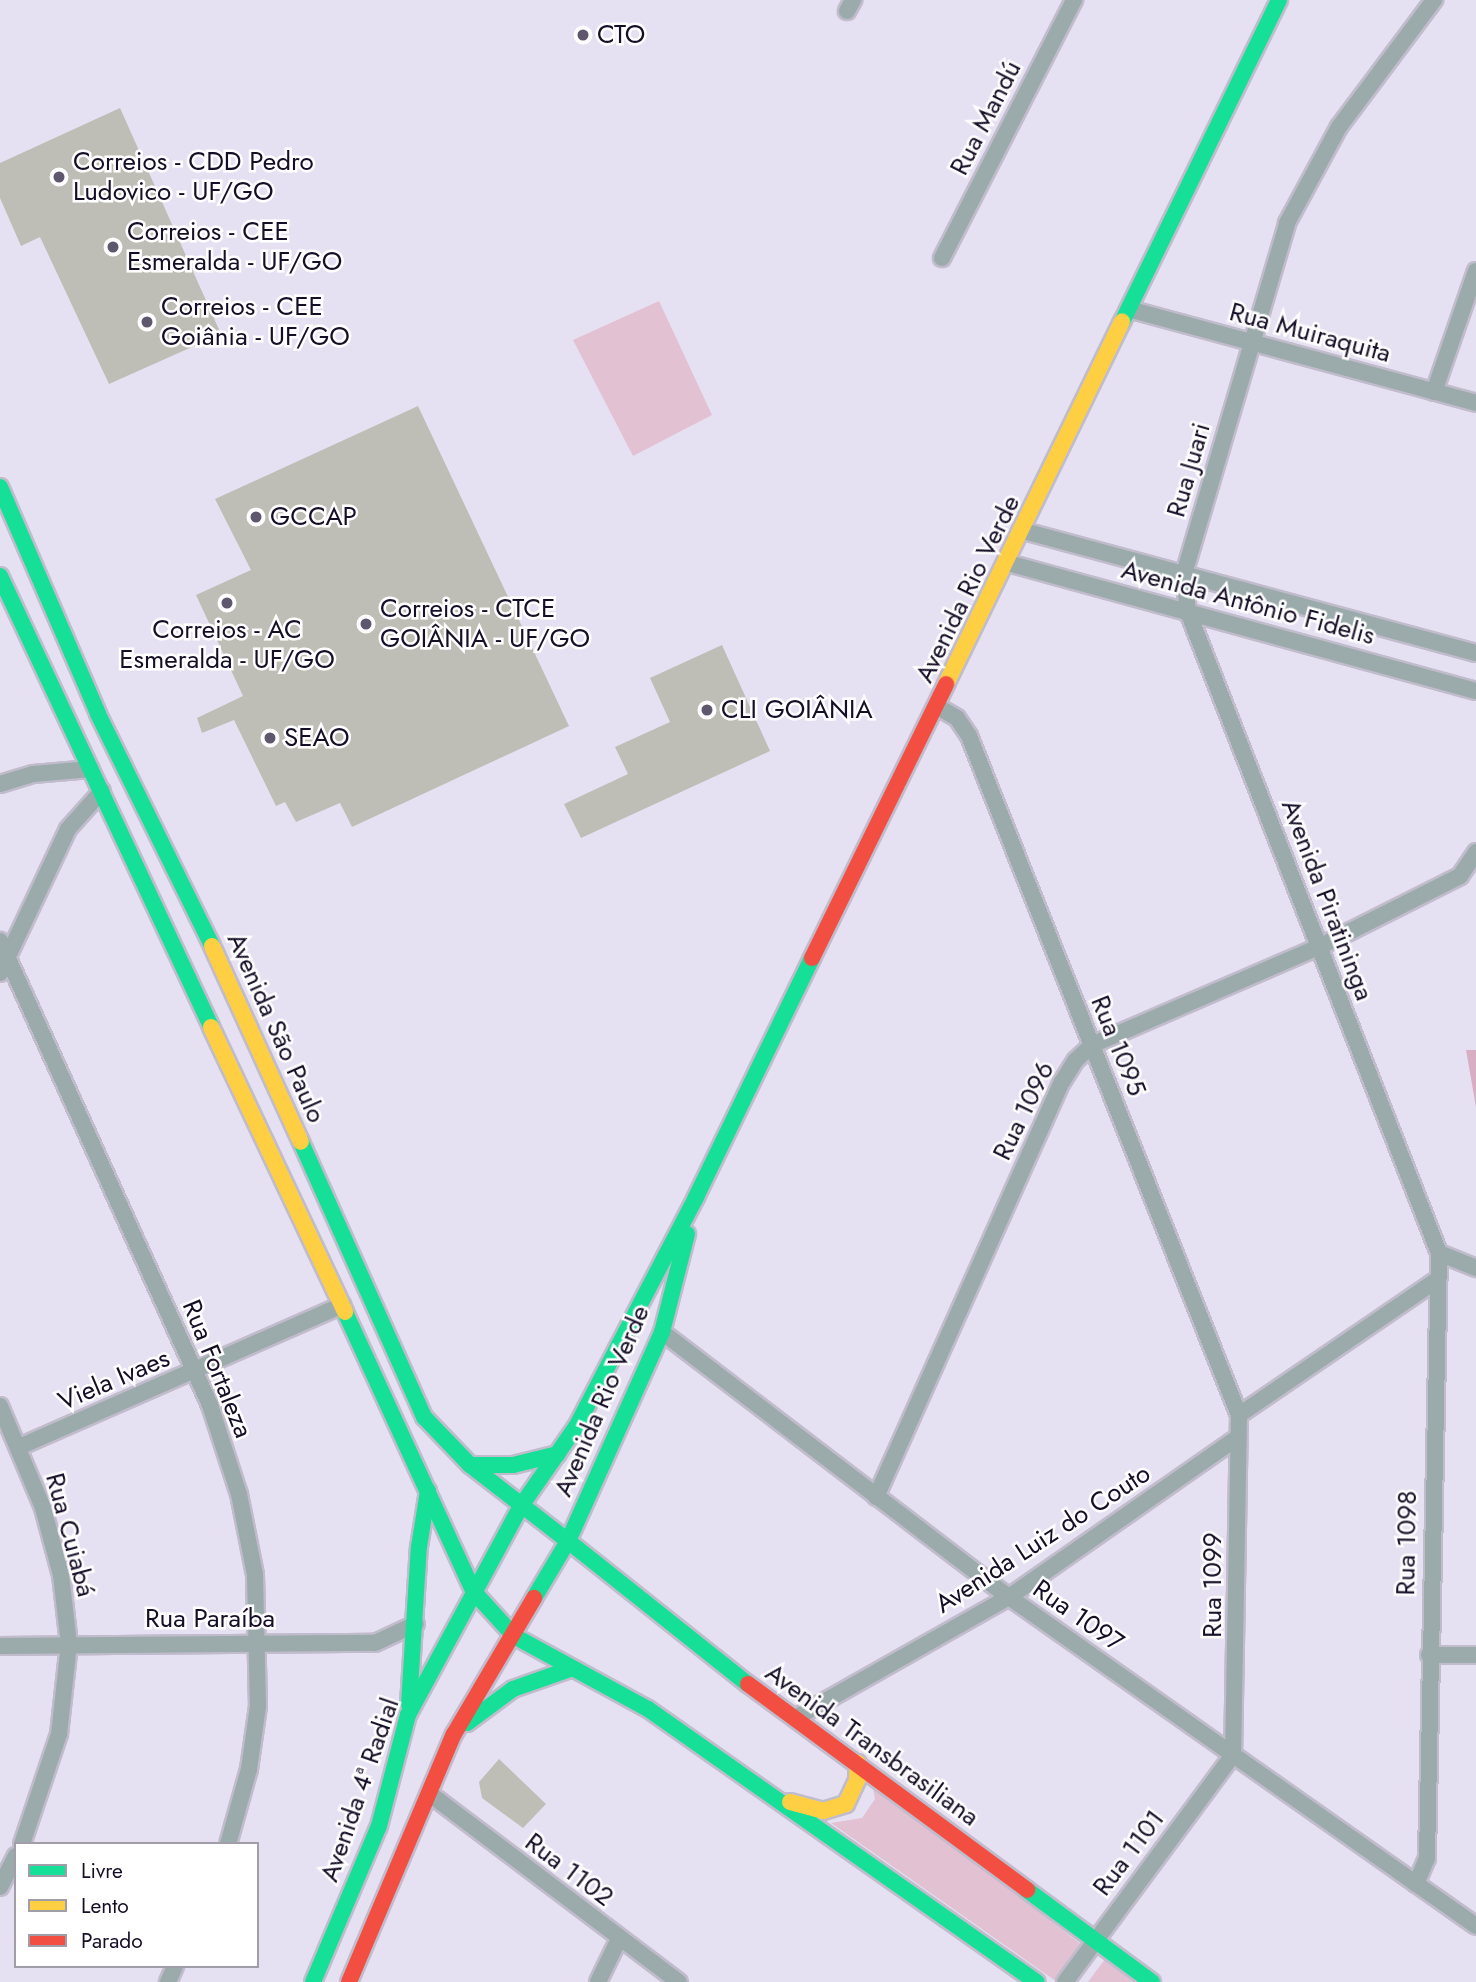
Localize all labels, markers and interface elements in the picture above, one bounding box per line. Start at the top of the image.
place label: CTO [597,19,645,51]
marker: CTO [575,27,591,43]
street label: Rua Mandú [944,56,1028,180]
place label: Correios - CDD Pedro Ludovico - UF/GO [73,146,314,208]
marker: Correios - CDD Pedro Ludovico - UF/GO [51,169,67,185]
place label: Correios - CEE Esmeralda - UF/GO [127,216,342,278]
marker: Correios - CEE Esmeralda - UF/GO [105,239,121,255]
place label: Correios - CEE Goiânia - UF/GO [161,291,350,352]
street label: Rua Muiraquita [1226,297,1394,369]
marker: Correios - CEE Goiânia - UF/GO [139,314,155,330]
street label: Rua Juari [1161,419,1217,521]
street label: Avenida Rio Verde [909,490,1027,688]
place label: GCCAP [270,501,357,533]
marker: GCCAP [248,509,264,525]
street label: Avenida Antônio Fidelis [1118,554,1378,652]
place label: Correios - CTCE GOIÂNIA - UF/GO [380,593,590,654]
marker: Correios - AC Esmeralda - UF/GO [219,595,235,611]
place label: Correios - AC Esmeralda - UF/GO [119,614,335,676]
marker: Correios - CTCE GOIÂNIA - UF/GO [358,616,374,632]
place label: CLI GOIÂNIA [721,694,873,726]
marker: CLI GOIÂNIA [699,702,715,718]
place label: SEAO [284,722,349,754]
marker: SEAO [262,730,278,746]
street label: Avenida Piratininga [1274,795,1380,1005]
street label: Avenida São Paulo [220,928,332,1128]
street label: Rua 1095 [1084,991,1152,1101]
street label: Rua 1096 [987,1057,1061,1165]
street label: Rua Fortaleza [175,1295,259,1443]
street label: Avenida Rio Verde [548,1301,656,1501]
street label: Viela Ivaes [54,1343,174,1417]
street label: Avenida Luiz do Couto [930,1458,1156,1620]
street label: Rua Cuiabá [39,1470,101,1600]
street label: Rua 1098 [1390,1490,1424,1596]
street label: Rua 1099 [1197,1532,1229,1638]
street label: Rua 1097 [1027,1573,1129,1659]
street label: Rua Paraíba [145,1603,275,1635]
street label: Avenida Transbrasiliana [759,1657,985,1833]
street label: Avenida 4ª Radial [314,1694,406,1886]
street label: Rua 1101 [1087,1804,1171,1902]
street label: Rua 1102 [519,1827,619,1913]
legend [14,1842,259,1968]
text: Livre [81,1856,123,1886]
text: Lento [81,1891,129,1921]
text: Parado [81,1926,143,1956]

